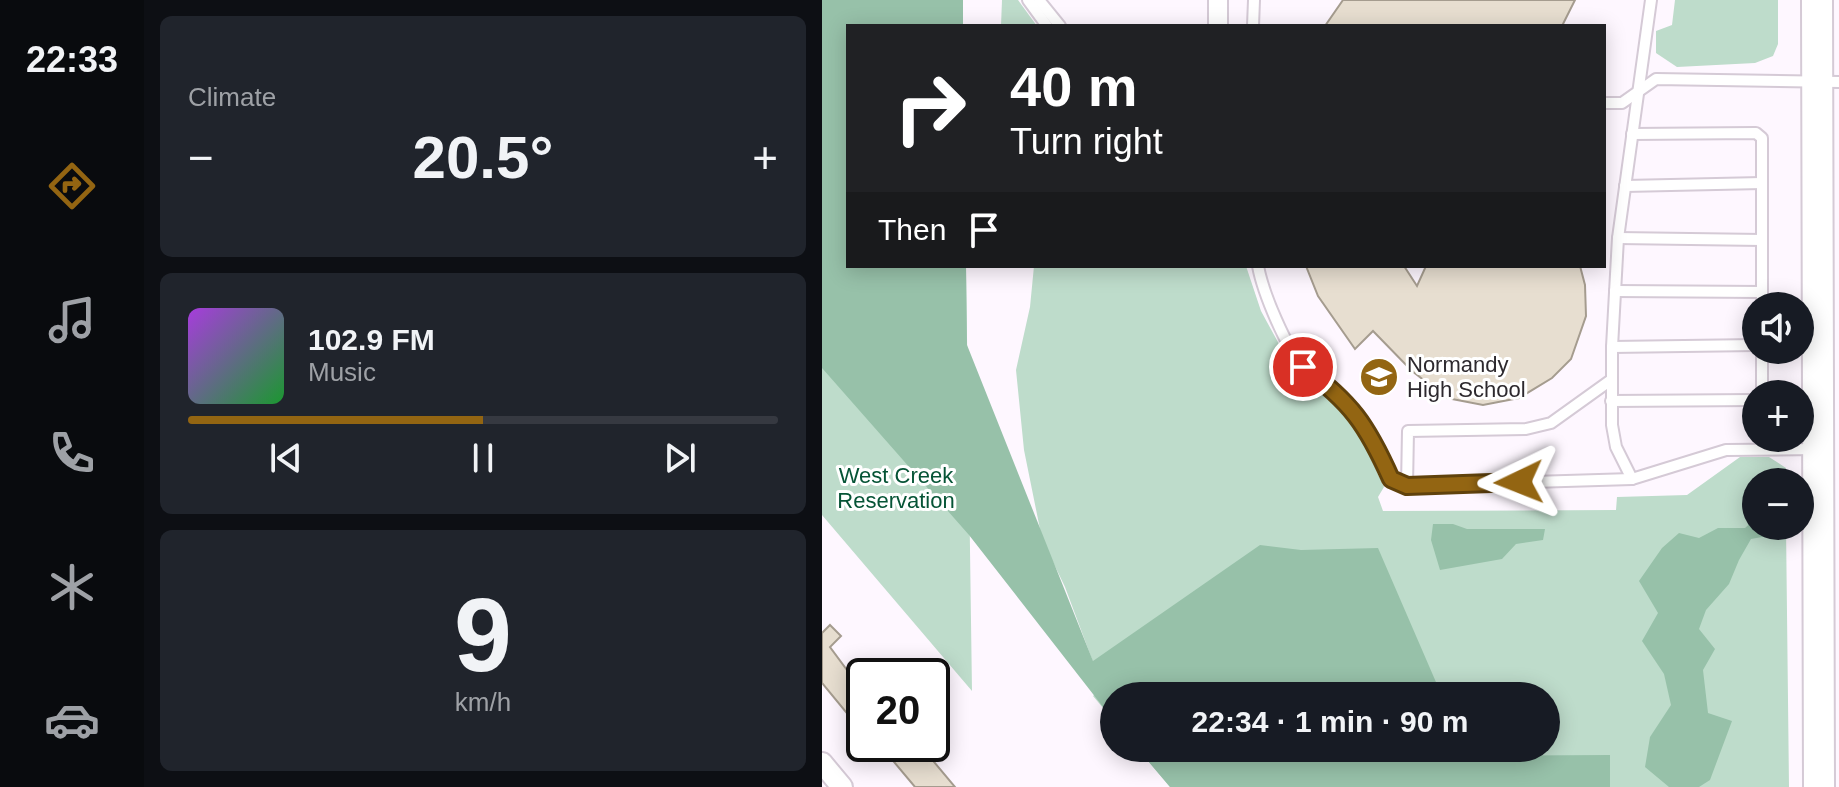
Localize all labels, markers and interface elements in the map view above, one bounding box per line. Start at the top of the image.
text: 22:33 [26,39,118,80]
text: 40 m [1010,55,1138,118]
icon: right [878,56,982,160]
text: Climate [188,82,276,112]
text: Turn right [1010,121,1163,162]
text: 20.5° [413,124,553,191]
text: − [188,133,214,182]
text: + [752,133,778,182]
icon: directions [44,158,100,214]
icon: arrive [962,208,1006,252]
text: Then [878,213,946,246]
icon: music [44,292,100,348]
map controls [1742,292,1814,540]
button: sound [1742,292,1814,364]
text: 102.9 FM [308,323,435,356]
pin [1269,333,1337,401]
icon: arrive [1281,345,1325,389]
place label: Normandy High School [1407,352,1526,402]
school or university icon: Normandy High School [1358,356,1400,398]
text: Music [308,357,376,387]
button: + [1742,380,1814,452]
icon: phone [44,425,100,481]
icon: previous [264,436,308,480]
icon: pause [461,436,505,480]
icon: next [658,436,702,480]
position arrow [1477,440,1561,524]
park label: West Creek Reservation [837,463,955,513]
button: − [1742,468,1814,540]
icon: climate [44,559,100,615]
text: 9 [454,577,512,693]
speed limit sign: 20 [846,658,950,762]
text: km/h [455,687,511,717]
icon: car [44,692,100,748]
text: 22:34 · 1 min · 90 m [1192,705,1468,738]

